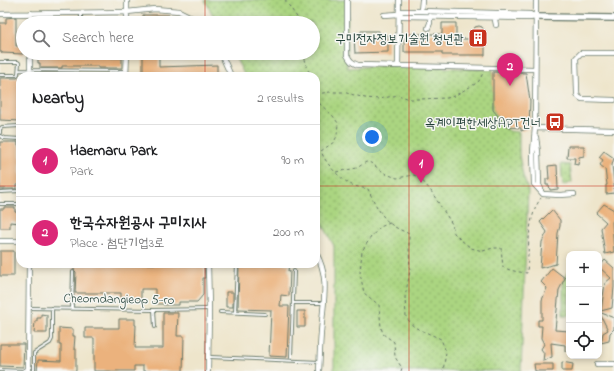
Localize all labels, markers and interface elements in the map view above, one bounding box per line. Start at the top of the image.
search box [16,16,320,60]
icon: search [30,27,52,49]
text: Search here [62,27,134,49]
building icon: 구미전자정보기술원 청년관 [467,27,489,49]
place label: 구미전자정보기술원 청년관 [335,30,464,49]
pin: 2 [497,53,523,86]
text: Nearby [32,86,84,111]
text: 2 results [257,89,304,108]
bus stop icon: 옥계이편한세상APT건너 [544,111,566,133]
place label: 옥계이편한세상APT건너 [425,114,541,133]
your location [362,127,382,147]
text: Haemaru Park [70,140,157,162]
pin: 1 [408,150,434,183]
text: 1 [43,151,47,170]
text: 90 m [281,151,304,170]
text: Park [70,162,94,181]
text: 한국수자원공사 구미지사 [70,212,207,234]
text: 2 [42,223,48,242]
text: 200 m [273,223,304,242]
text: Place · 첨단기업3로 [70,234,165,253]
map controls [566,251,602,359]
button: + [566,251,602,287]
button: − [566,287,602,323]
street label: Cheomdangieop 5-ro [63,289,175,311]
button: locate [566,323,602,359]

